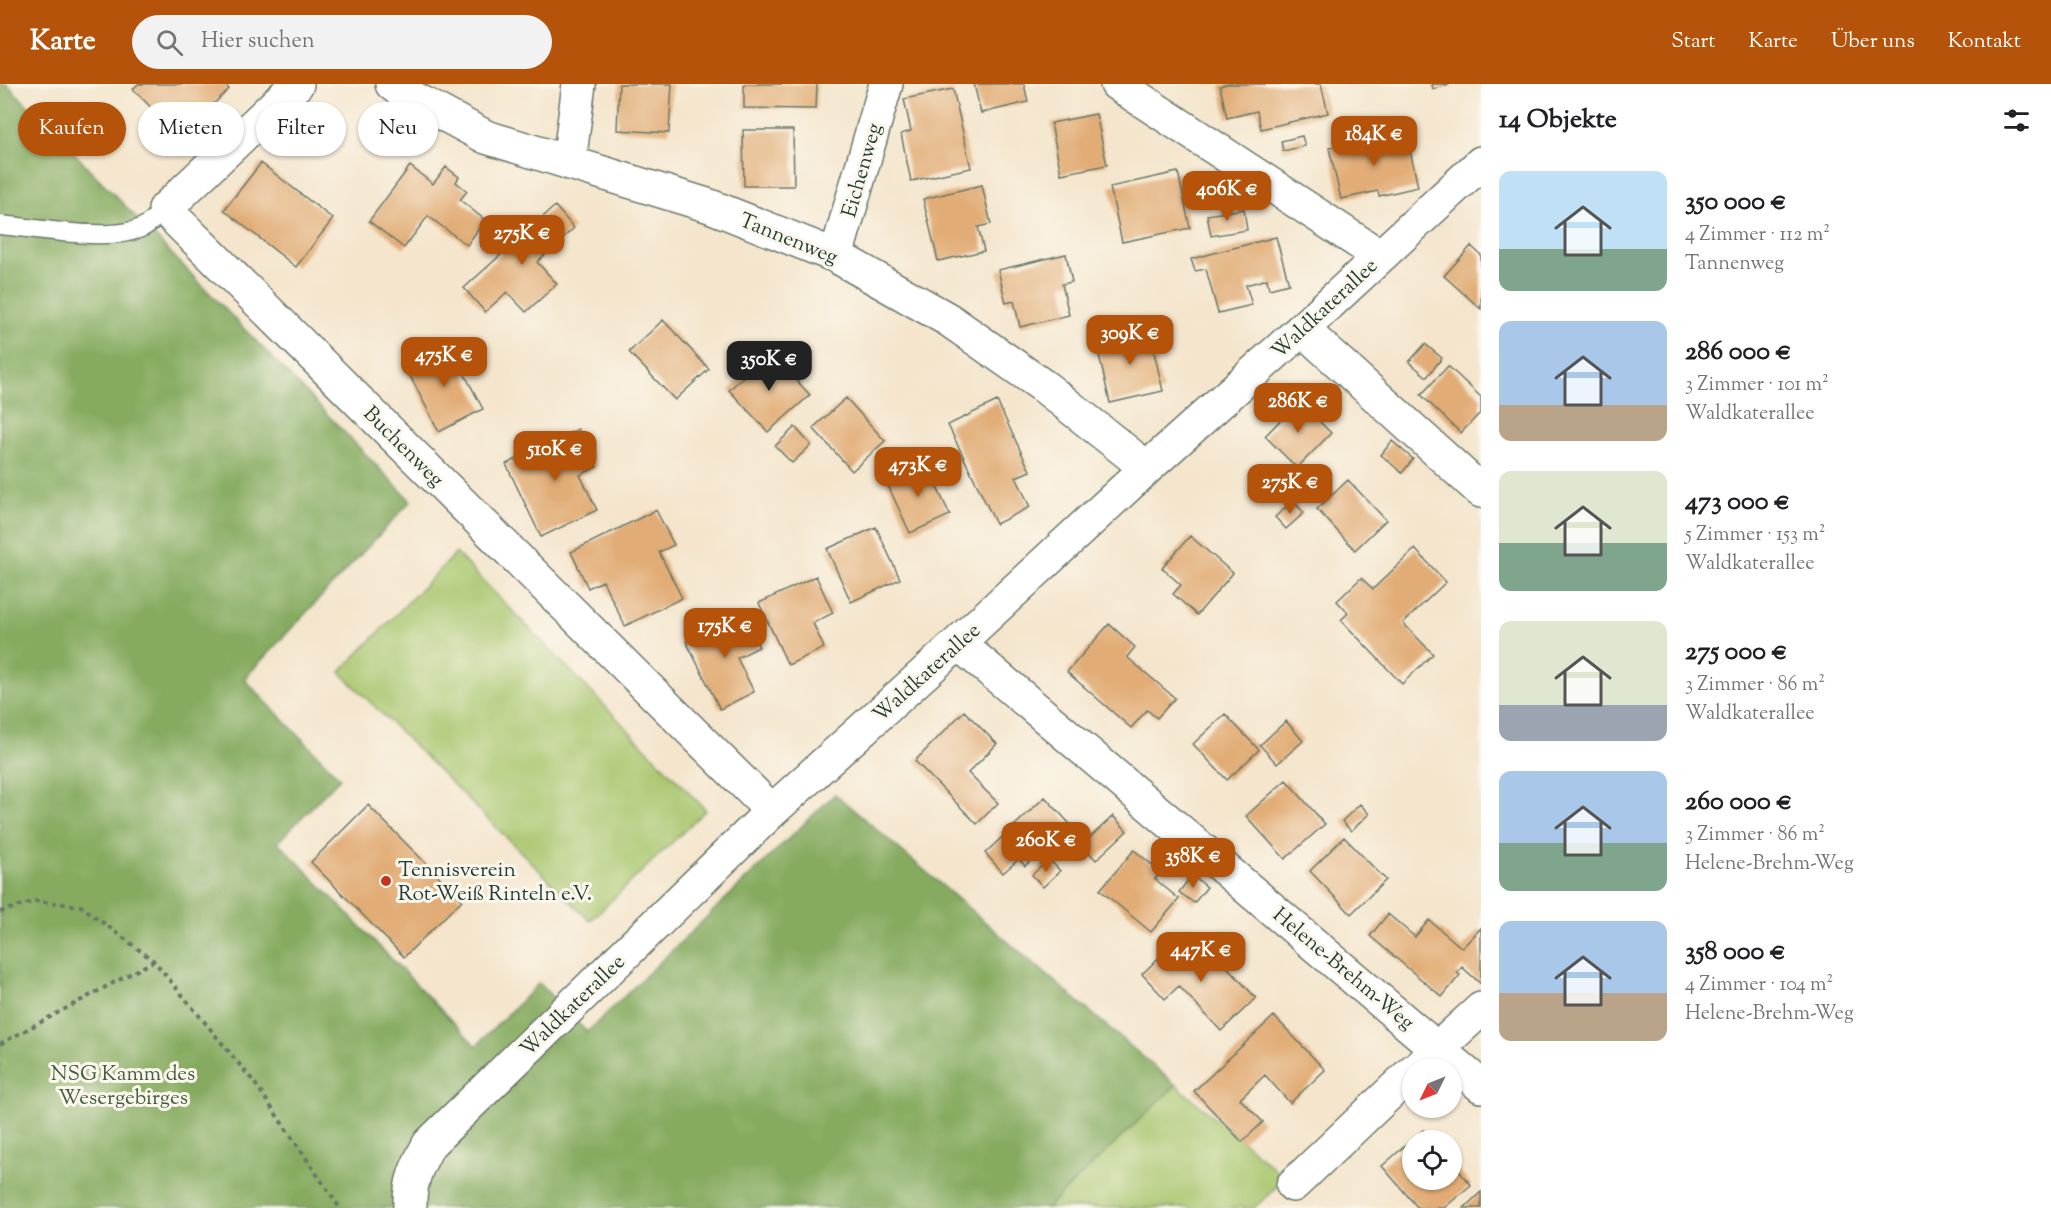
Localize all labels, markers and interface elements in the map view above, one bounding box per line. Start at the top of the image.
search box [132,15,552,69]
text: Karte [30,22,96,62]
icon: search [153,26,186,59]
text: Hier suchen [201,26,315,58]
text: Start [1671,27,1715,57]
text: Karte [1748,27,1798,57]
text: Über uns [1831,27,1915,57]
text: Kontakt [1948,27,2021,57]
chip: Kaufen [18,102,126,156]
chip: Mieten [138,102,244,156]
chip: Filter [256,102,346,156]
chip: Neu [358,102,438,156]
text: 14 Objekte [1499,102,1617,139]
icon: filters [2000,104,2033,137]
pin: 184K € [1325,116,1423,167]
street label: Eichenweg [835,120,891,221]
text: 184K € [1345,121,1403,150]
pin: 406K € [1178,171,1276,222]
text: 406K € [1196,176,1258,205]
text: 350 000 € [1685,184,1786,221]
icon: home [1547,195,1619,267]
street label: Tannenweg [734,206,842,273]
pin: 275K € [473,215,571,266]
text: 275K € [493,220,551,249]
text: 4 Zimmer · 112 m² [1685,221,1830,250]
text: Tannenweg [1685,250,1784,279]
street label: Waldkaterallee [1265,252,1385,367]
pin: 309K € [1081,315,1179,366]
text: 309K € [1100,320,1160,349]
text: 286 000 € [1685,334,1791,371]
pin: 475K € [395,337,493,388]
pin: 350K € [720,341,818,392]
text: 475K € [415,342,473,371]
icon: home [1547,345,1619,417]
text: 350K € [741,346,797,375]
text: 3 Zimmer · 101 m² [1685,371,1829,400]
pin: 286K € [1249,383,1347,434]
text: 286K € [1268,388,1328,417]
street label: Buchenweg [355,400,450,495]
text: Waldkaterallee [1685,400,1815,429]
pin: 510K € [506,431,604,482]
text: 510K € [527,436,583,465]
pin: 473K € [869,447,967,498]
text: 473K € [888,452,948,481]
pin: 275K € [1241,464,1339,515]
text: 275K € [1261,469,1319,498]
text: 473 000 € [1685,484,1790,521]
icon: home [1547,495,1619,567]
text: 5 Zimmer · 153 m² [1685,521,1826,550]
text: Waldkaterallee [1685,550,1815,579]
pin: 175K € [676,608,774,659]
text: 175K € [698,613,752,642]
street label: Waldkaterallee [867,617,988,730]
text: 275 000 € [1685,634,1787,671]
icon: home [1547,645,1619,717]
text: 3 Zimmer · 86 m² [1685,671,1825,700]
text: Waldkaterallee [1685,700,1815,729]
text: 260 000 € [1685,784,1792,821]
icon: home [1547,795,1619,867]
text: 3 Zimmer · 86 m² [1685,821,1825,850]
pin: 260K € [997,822,1095,873]
text: 260K € [1016,827,1076,856]
pin: 358K € [1144,838,1242,889]
text: 358K € [1165,843,1221,872]
text: Helene-Brehm-Weg [1685,850,1854,879]
place label: Tennisverein Rot-Weiß Rinteln e.V. [398,856,592,910]
marker: Tennisverein Rot-Weiß Rinteln e.V. [379,874,393,888]
street label: Helene-Brehm-Weg [1265,901,1420,1038]
pin: 447K € [1152,932,1250,983]
text: 358 000 € [1685,934,1786,971]
text: 447K € [1170,937,1232,966]
icon: home [1547,945,1619,1017]
street label: Waldkaterallee [514,948,633,1064]
text: 4 Zimmer · 104 m² [1685,971,1833,1000]
text: Helene-Brehm-Weg [1685,1000,1854,1029]
north arrow [1402,1058,1462,1118]
map controls [1402,1058,1462,1190]
park label: NSG Kamm des Wesergebirges [51,1060,195,1114]
button: locate [1402,1130,1462,1190]

